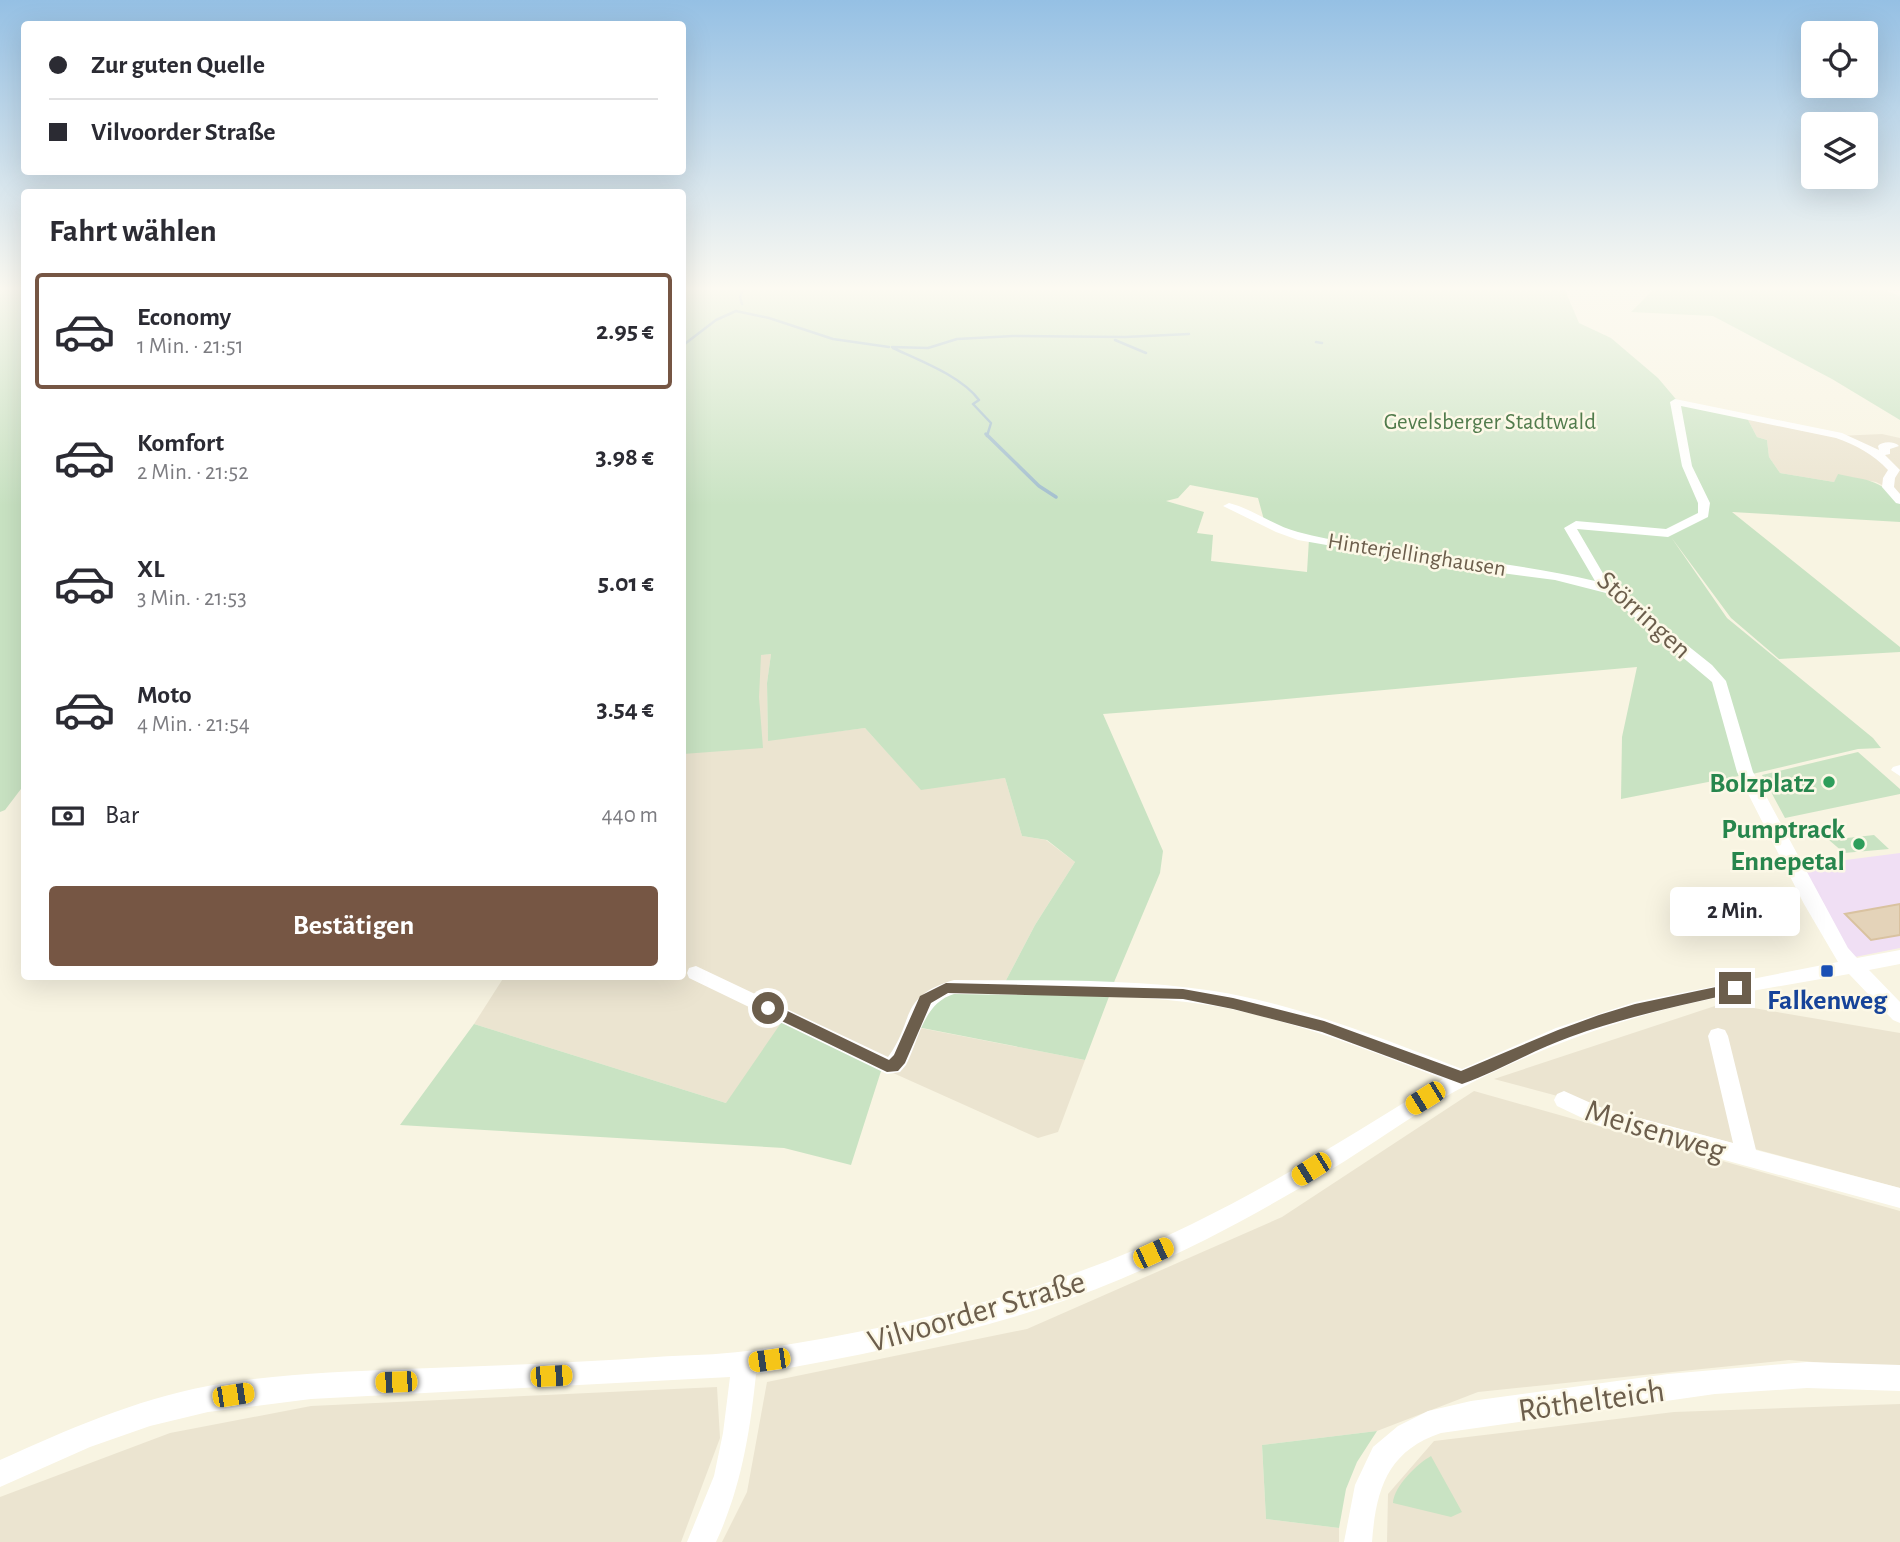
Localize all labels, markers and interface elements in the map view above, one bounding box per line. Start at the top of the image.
map controls [1801,21,1878,189]
button: locate [1801,21,1878,98]
text: Zur guten Quelle [91,52,265,78]
button: layers [1801,112,1878,189]
text: Vilvoorder Straße [91,119,276,145]
text: Fahrt wählen [49,215,217,247]
icon: car [53,300,116,363]
text: Economy [137,304,231,330]
text: 2.95 € [596,318,654,344]
text: 1 Min. · 21:51 [137,335,244,358]
park label: Gevelsberger Stadtwald [1384,411,1596,434]
icon: car [53,426,116,489]
text: Komfort [137,430,224,456]
text: 3.98 € [595,444,654,470]
text: 2 Min. · 21:52 [137,461,249,484]
street label: Hinterjellinghausen [1326,530,1508,581]
icon: car [53,552,116,615]
text: XL [137,556,164,582]
street label: Störringen [1591,566,1696,665]
text: 5.01 € [598,570,654,596]
text: 3 Min. · 21:53 [137,587,247,610]
icon: car [53,678,116,741]
text: Moto [137,682,192,708]
text: 3.54 € [596,696,654,722]
text: 4 Min. · 21:54 [137,713,250,736]
place label: Bolzplatz [1709,770,1815,798]
marker: Bolzplatz [1821,774,1837,790]
icon: cash [49,797,87,835]
text: Bar [105,802,139,828]
text: 440 m [602,804,658,827]
place label: Pumptrack Ennepetal [1721,816,1845,876]
marker: Pumptrack Ennepetal [1851,836,1867,852]
button: Bestätigen [49,886,658,966]
callout: 2 Min. [1670,886,1800,936]
text: 2 Min. [1707,900,1763,923]
marker: Falkenweg [1819,963,1835,979]
route end [1719,972,1751,1004]
place label: Falkenweg [1767,987,1888,1015]
route start [752,992,784,1024]
car [1402,1078,1449,1118]
street label: Meisenweg [1581,1094,1729,1168]
car [1288,1149,1335,1189]
car [1130,1235,1177,1271]
street label: Vilvoorder Straße [864,1266,1089,1359]
car [747,1347,792,1373]
car [530,1364,573,1388]
car [375,1371,418,1393]
street label: Röthelteich [1516,1375,1667,1428]
car [211,1381,256,1409]

